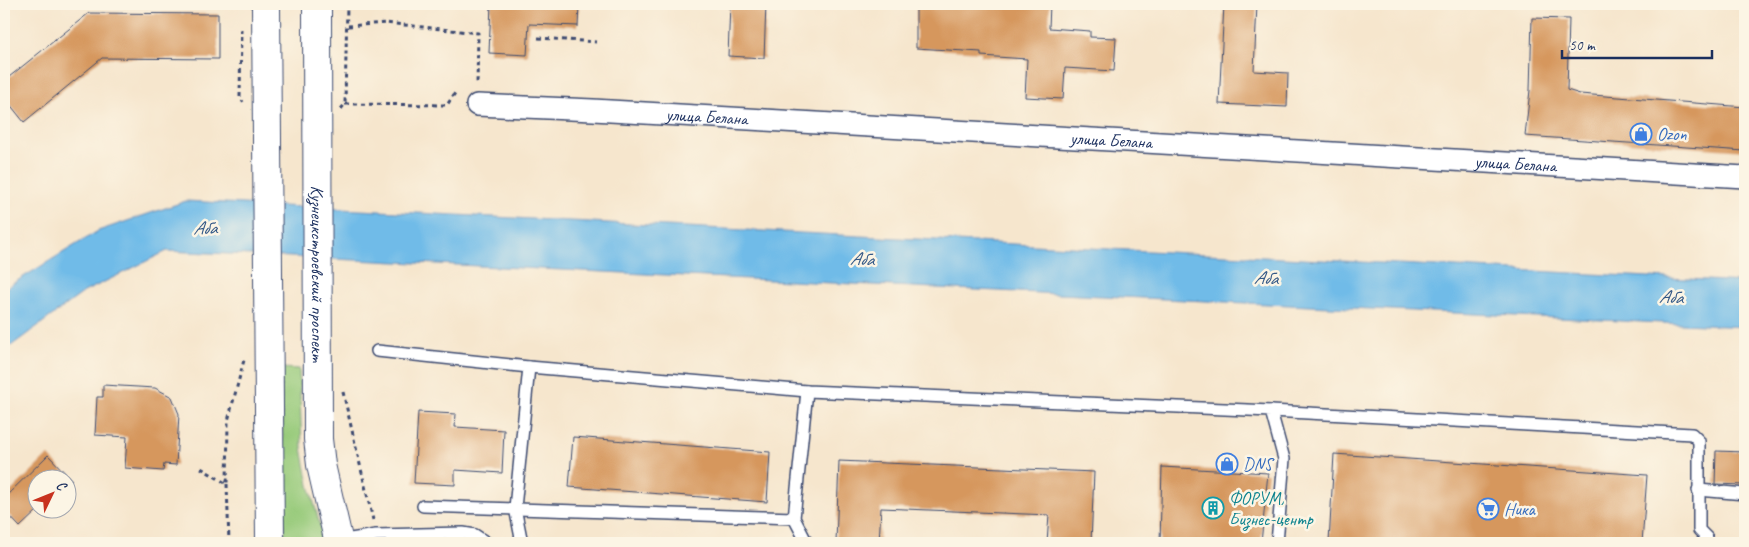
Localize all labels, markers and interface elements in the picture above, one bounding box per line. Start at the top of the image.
scale bar [1562,28,1712,60]
text: 50 m [1569,36,1596,55]
street label: улица Белана [664,103,750,130]
shop icon: Ozon [1629,122,1653,146]
place label: Ozon [1657,123,1687,145]
street label: улица Белана [1069,127,1154,154]
street label: улица Белана [1473,150,1558,177]
street label: Кузнецкстроевский проспект [305,186,329,363]
water label: Аба [193,216,219,240]
water label: Аба [850,246,876,272]
water label: Аба [1254,265,1280,291]
water label: Аба [1659,284,1685,310]
shop icon: DNS [1215,452,1239,476]
place label: DNS [1243,453,1276,475]
north arrow [28,470,78,520]
text: С [53,477,71,495]
place label: ФОРУМ, Бизнес-центр [1229,487,1314,531]
building icon: ФОРУМ, Бизнес-центр [1201,496,1225,520]
supermarket icon: Ника [1476,497,1500,521]
place label: Ника [1504,498,1536,520]

